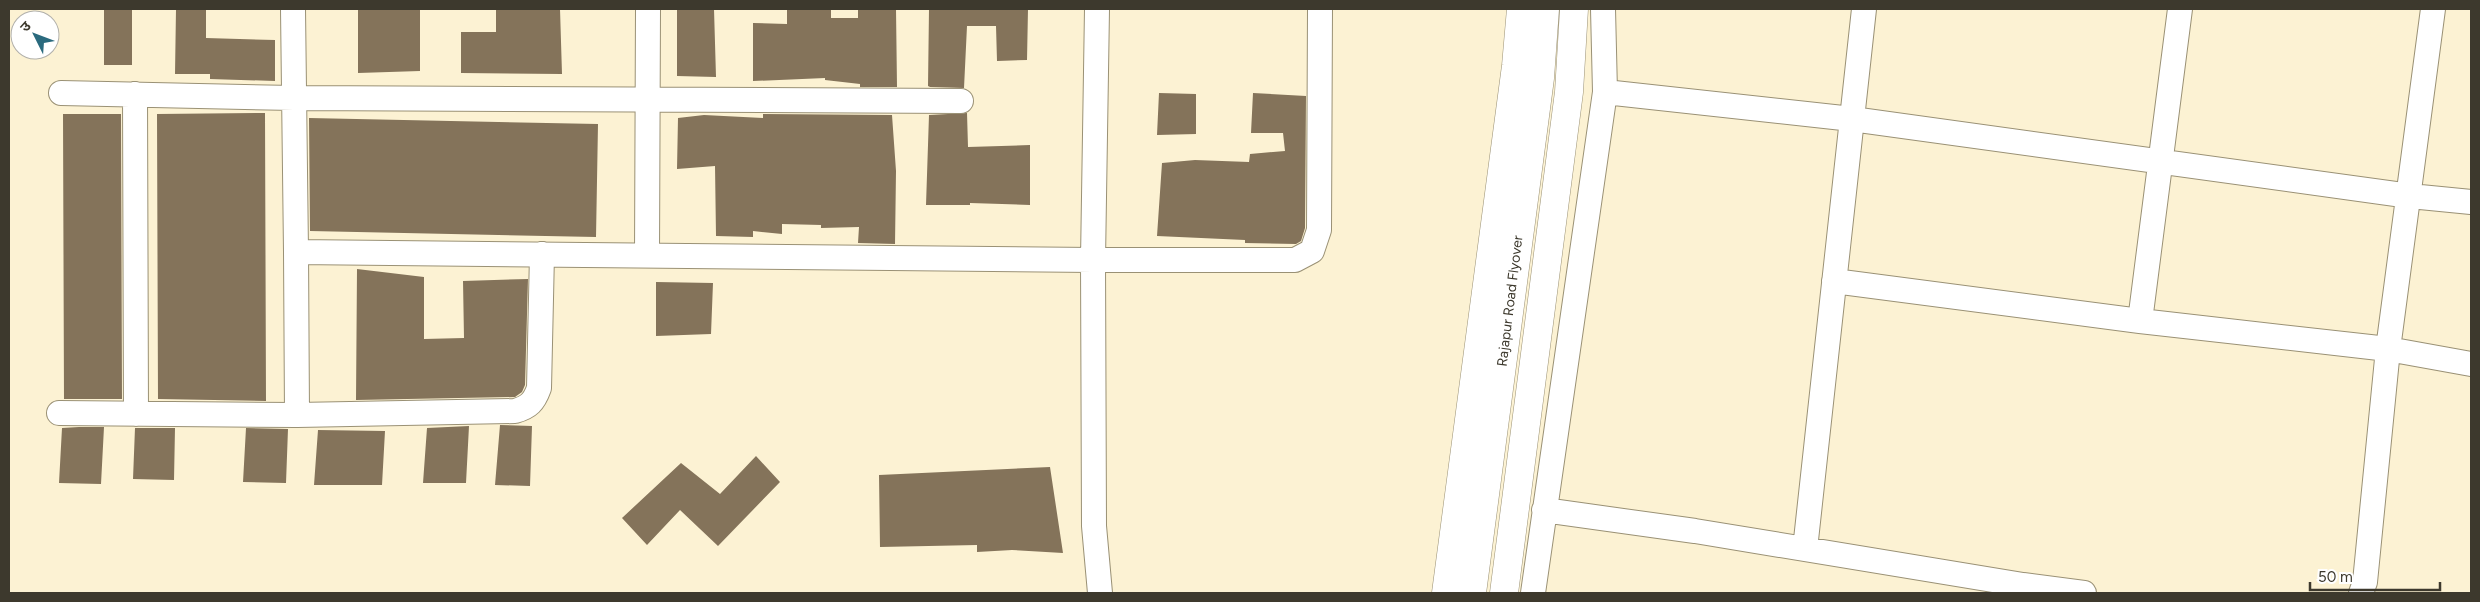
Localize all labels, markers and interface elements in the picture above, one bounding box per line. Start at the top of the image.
north arrow [10,10,60,60]
text: उ [17,17,35,35]
street label: Rajapur Road Flyover [1494,234,1527,368]
scale bar [2310,560,2440,592]
text: 50 m [2318,568,2353,586]

